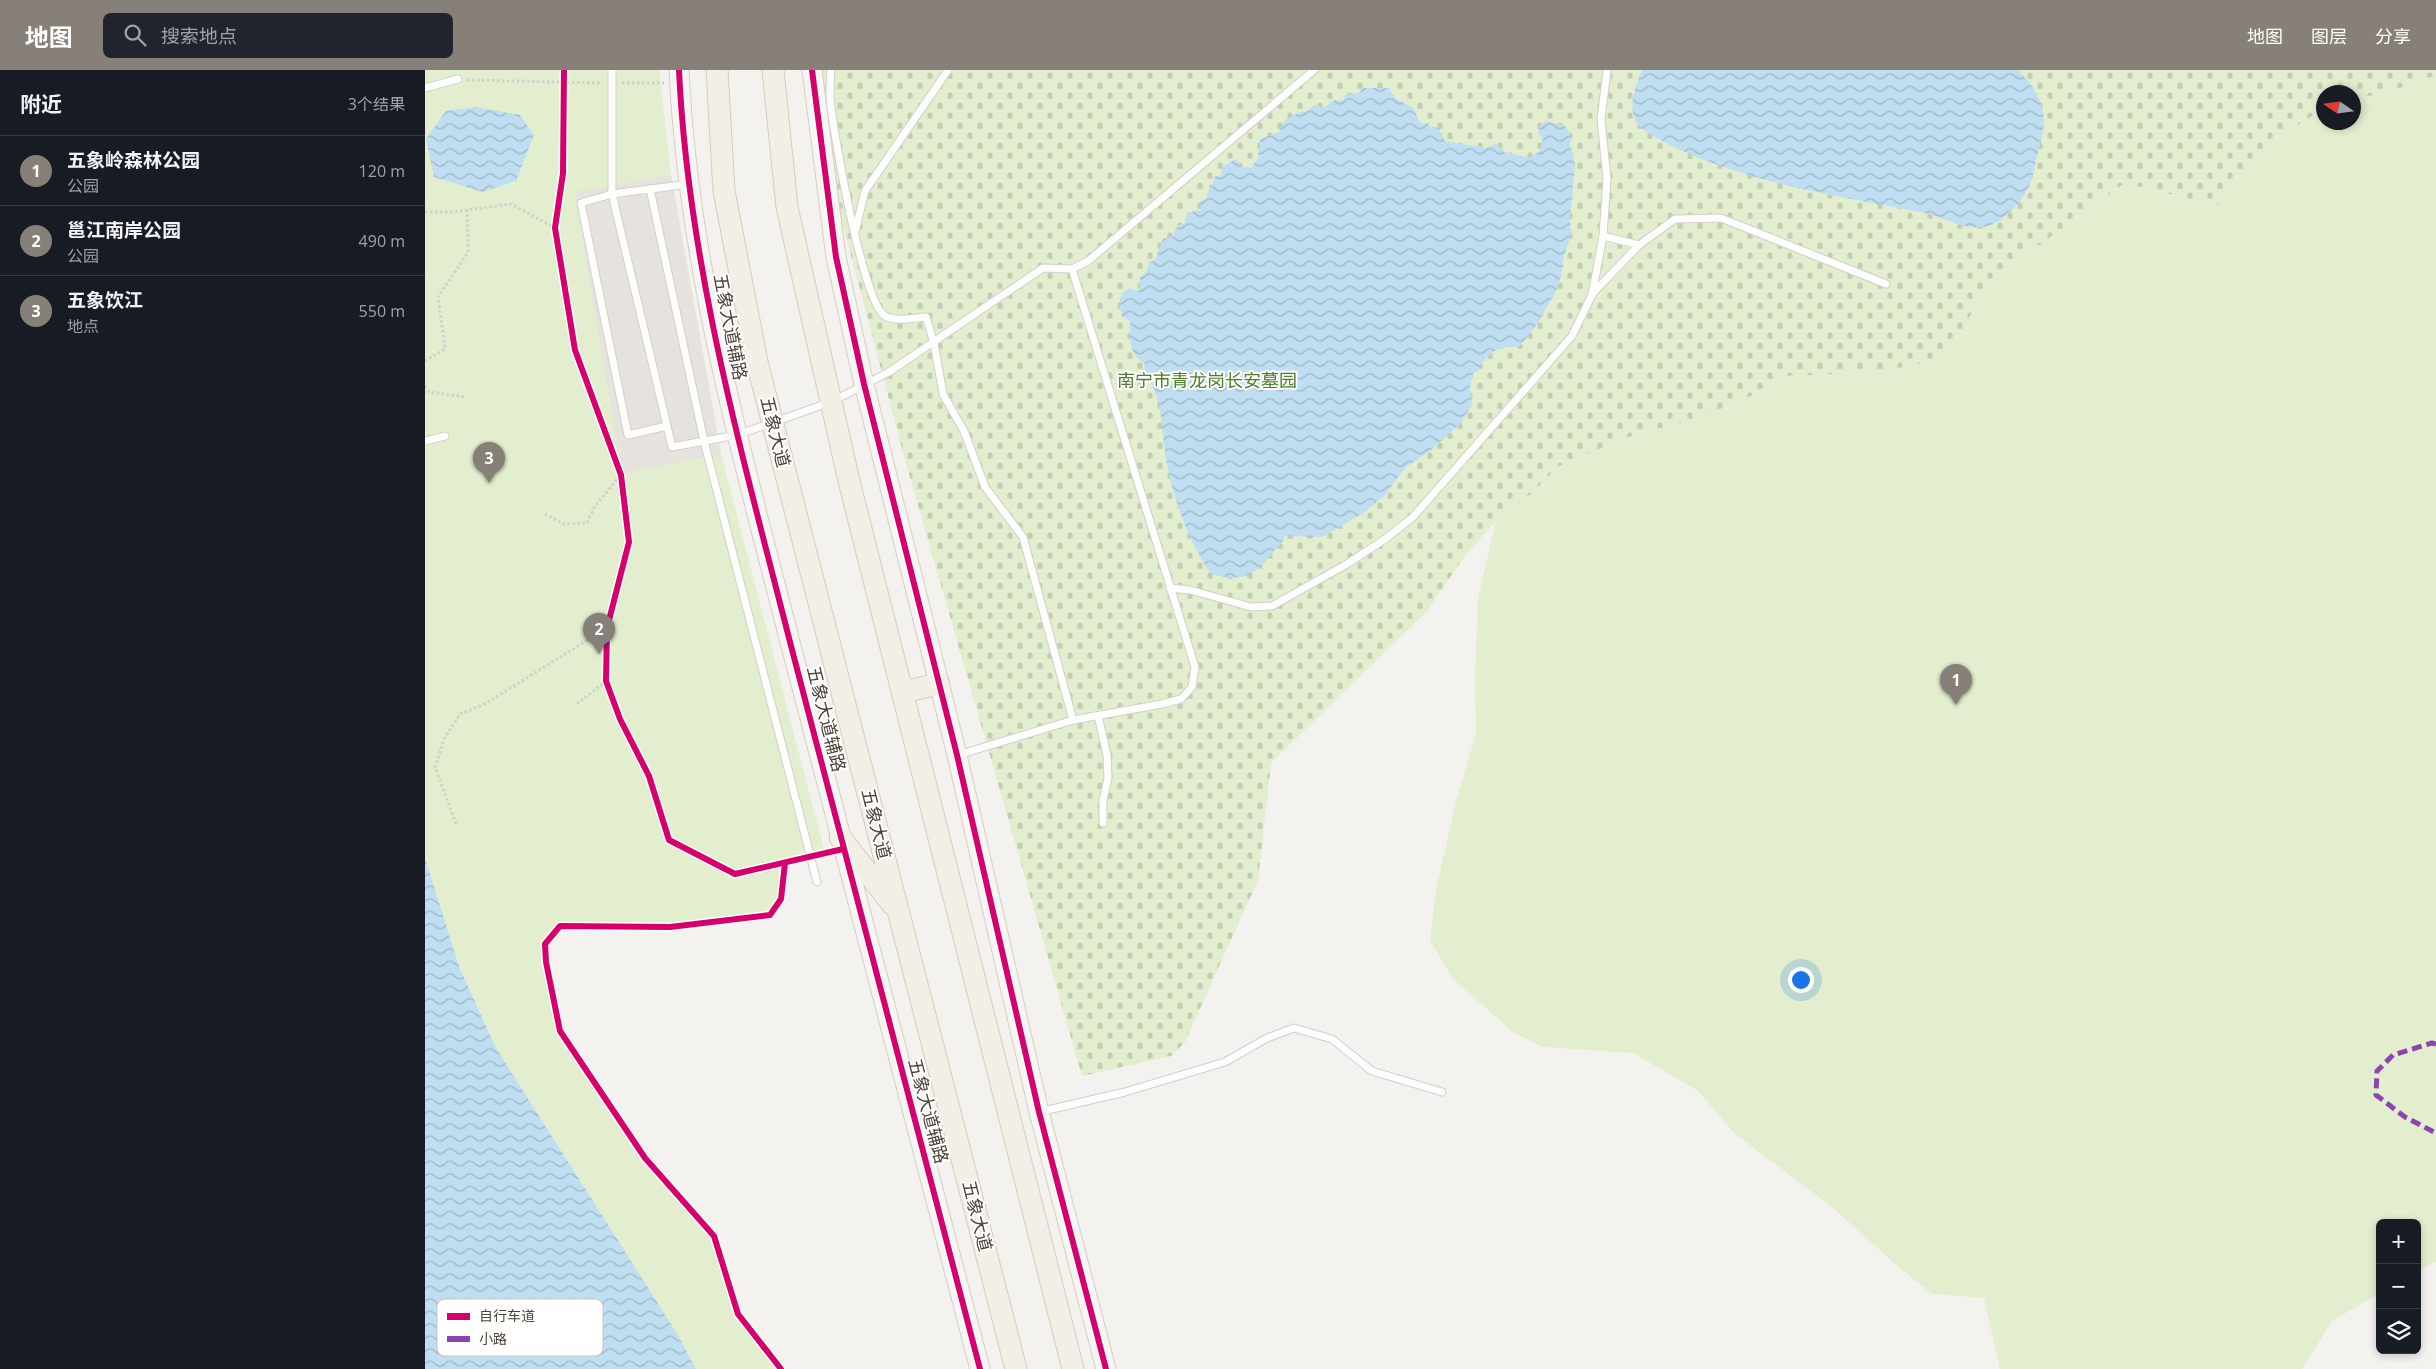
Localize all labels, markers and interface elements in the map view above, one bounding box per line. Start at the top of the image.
search box [103,13,453,58]
text: 地图 [25,20,73,53]
icon: search [121,21,149,49]
text: 搜索地点 [161,23,237,49]
text: 地图 [2247,24,2283,48]
text: 图层 [2311,24,2347,48]
text: 分享 [2375,24,2411,48]
north arrow [2316,85,2361,130]
text: 附近 [20,90,62,118]
text: 3个结果 [348,93,405,115]
text: 五象岭森林公园 [67,147,200,173]
text: 1 [31,160,41,182]
text: 120 m [359,160,405,182]
text: 公园 [67,175,99,197]
text: 邕江南岸公园 [67,217,181,243]
text: 2 [31,230,41,252]
text: 490 m [359,230,405,252]
text: 公园 [67,245,99,267]
street label: 五象大道辅路 [709,272,753,382]
text: 五象饮江 [67,287,143,313]
text: 3 [31,300,41,322]
text: 550 m [359,300,405,322]
text: 地点 [67,315,99,337]
park label: 南宁市青龙岗长安墓园 [1117,368,1297,392]
street label: 五象大道 [756,394,796,470]
pin: 3 [473,442,505,483]
pin: 2 [583,613,615,654]
street label: 五象大道辅路 [802,663,852,774]
pin: 1 [1940,664,1972,705]
street label: 五象大道 [857,786,897,862]
your location [1788,967,1814,993]
street label: 五象大道辅路 [903,1055,955,1166]
street label: 五象大道 [958,1178,998,1254]
map controls [2376,1219,2421,1354]
button: + [2376,1219,2421,1264]
button: − [2376,1264,2421,1309]
legend [437,1299,603,1356]
text: 自行车道 [479,1306,535,1325]
button: layers [2376,1309,2421,1354]
text: 小路 [479,1329,507,1348]

